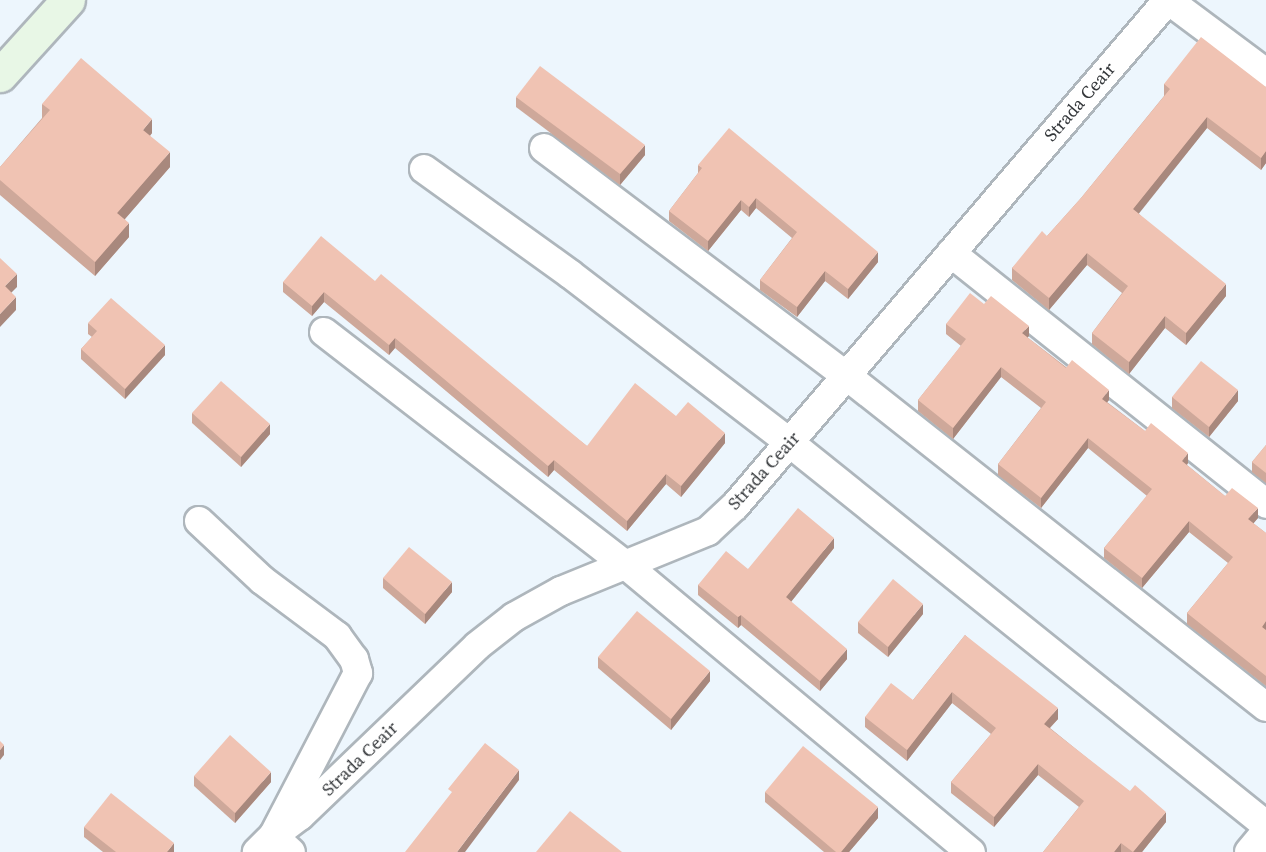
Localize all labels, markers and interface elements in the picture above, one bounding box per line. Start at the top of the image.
street label: Strada Ceair [1040,58,1120,146]
street label: Strada Ceair [723,428,805,514]
street label: Strada Ceair [317,717,403,801]

